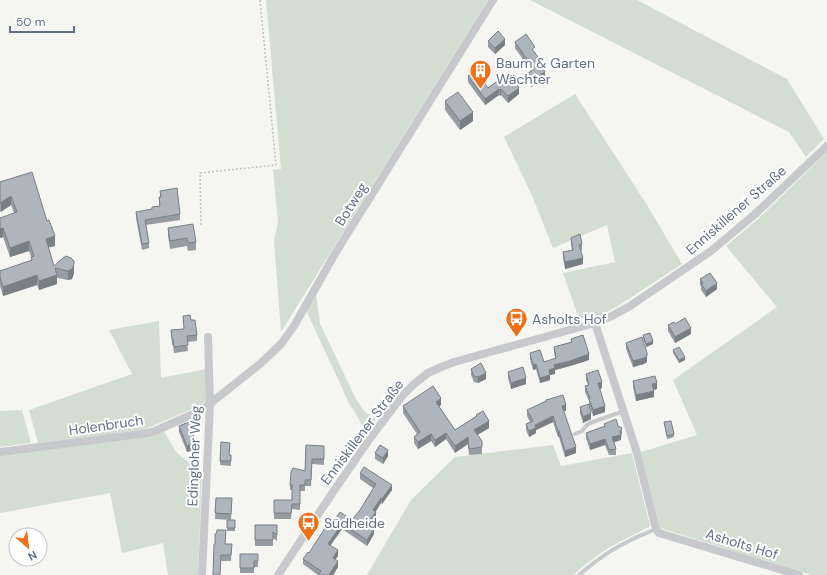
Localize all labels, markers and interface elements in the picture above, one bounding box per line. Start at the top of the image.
scale bar [10,8,74,34]
text: 50 m [16,14,45,30]
place label: Baum & Garten Wächter [496,54,595,88]
building icon: Baum & Garten Wächter [467,58,493,91]
street label: Enniskillener Straße [682,161,790,259]
street label: Botweg [331,179,371,229]
bus stop icon: Asholts Hof [503,306,529,339]
place label: Asholts Hof [532,310,607,328]
street label: Enniskillener Straße [317,376,408,488]
street label: Edingloher Weg [183,405,205,507]
street label: Holenbruch [68,411,144,439]
bus stop icon: Südheide [296,510,322,543]
place label: Südheide [324,514,385,532]
street label: Asholts Hof [704,524,781,564]
north arrow [8,527,48,567]
text: N [26,548,40,564]

